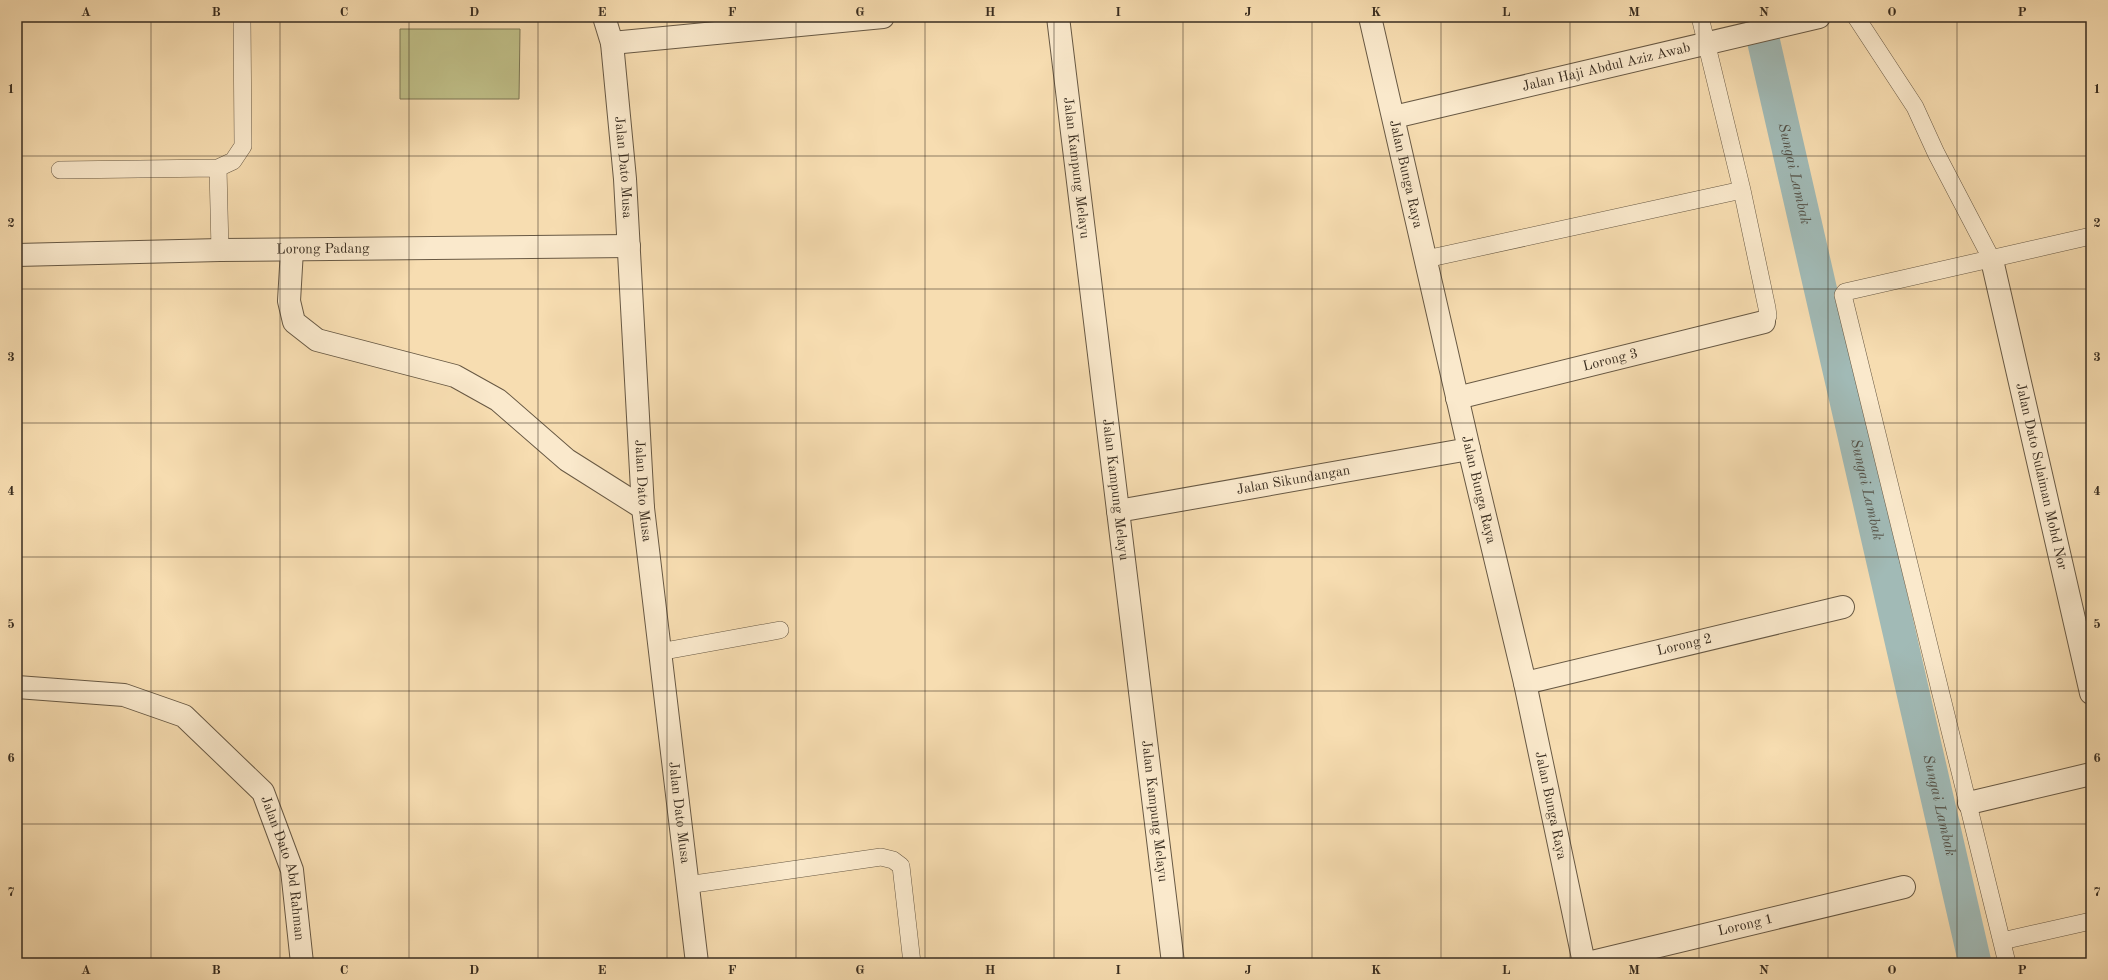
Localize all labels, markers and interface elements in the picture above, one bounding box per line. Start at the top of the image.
text: A [81,6,91,19]
text: B [211,6,221,19]
text: C [340,6,348,19]
text: D [469,6,479,19]
text: E [598,6,607,19]
text: F [728,6,737,19]
text: G [855,6,865,19]
text: H [985,6,996,19]
text: I [1115,6,1121,19]
text: J [1244,6,1252,19]
text: K [1371,6,1381,19]
text: L [1502,6,1511,19]
text: M [1628,6,1640,19]
text: N [1759,6,1769,19]
text: O [1887,6,1897,19]
text: P [2017,6,2027,19]
street label: Jalan Haji Abdul Aziz Awab [1521,41,1692,94]
text: 1 [7,83,15,96]
text: 1 [2093,83,2101,96]
street label: Jalan Kampung Melayu [1061,96,1092,240]
street label: Jalan Dato Musa [612,116,634,219]
street label: Jalan Bunga Raya [1387,119,1425,229]
water label: Sungai Lambak [1775,122,1813,226]
text: 2 [7,217,15,230]
text: 2 [2093,217,2101,230]
street label: Lorong Padang [276,242,370,256]
street label: Lorong 3 [1581,346,1639,374]
text: 3 [7,351,15,364]
text: 3 [2093,351,2101,364]
street label: Jalan Dato Sulaiman Mohd Nor [2013,382,2070,572]
street label: Jalan Kampung Melayu [1100,418,1131,562]
street label: Jalan Bunga Raya [1459,434,1498,545]
water label: Sungai Lambak [1848,437,1885,542]
street label: Jalan Dato Musa [632,439,654,543]
street label: Jalan Sikundangan [1235,463,1352,497]
text: 4 [7,485,15,498]
text: 4 [2093,485,2101,498]
text: 5 [7,618,15,631]
text: 5 [2093,618,2101,631]
street label: Lorong 2 [1656,632,1713,658]
street label: Jalan Kampung Melayu [1139,739,1170,883]
street label: Jalan Bunga Raya [1533,750,1569,861]
text: 6 [7,752,15,765]
text: 6 [2093,752,2101,765]
water label: Sungai Lambak [1920,753,1958,858]
street label: Jalan Dato Musa [666,761,692,864]
street label: Jalan Dato Abd Rahman [258,794,307,942]
text: 7 [7,886,15,899]
text: 7 [2093,886,2101,899]
street label: Lorong 1 [1717,912,1774,938]
text: A [81,964,91,977]
text: B [211,964,221,977]
text: C [340,964,348,977]
text: D [469,964,479,977]
text: E [598,964,607,977]
text: F [728,964,737,977]
text: G [855,964,865,977]
text: H [985,964,996,977]
text: I [1115,964,1121,977]
text: J [1244,964,1252,977]
text: K [1371,964,1381,977]
text: L [1502,964,1511,977]
text: M [1628,964,1640,977]
text: N [1759,964,1769,977]
text: O [1887,964,1897,977]
text: P [2017,964,2027,977]

